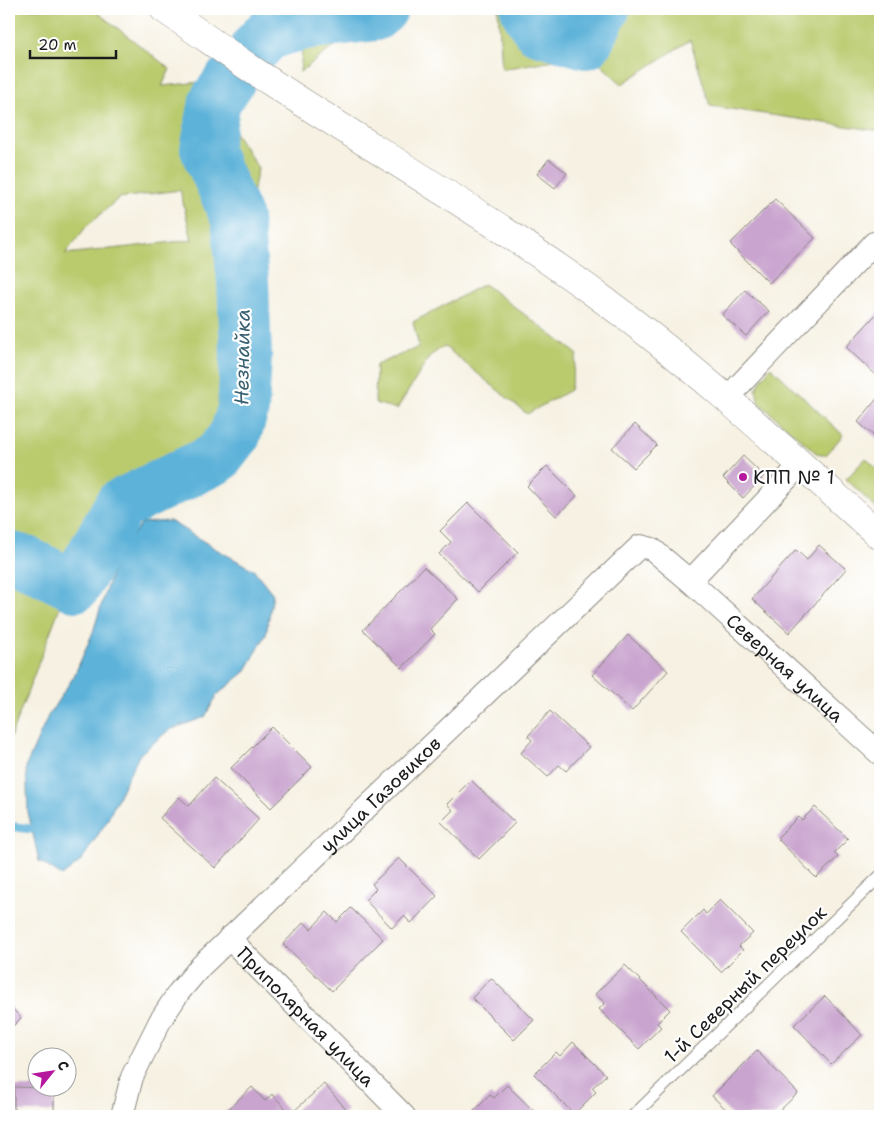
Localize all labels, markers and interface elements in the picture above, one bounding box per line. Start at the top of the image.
scale bar [30,28,116,60]
text: 20 m [38,35,77,55]
water label: Незнайка [228,309,256,405]
place label: КПП № 1 [753,465,835,490]
marker: КПП № 1 [737,471,749,483]
street label: Северная улица [721,608,849,728]
street label: улица Газовиков [315,731,446,858]
street label: 1-й Северный переулок [659,900,832,1069]
street label: Приполярная улица [231,941,380,1092]
north arrow [28,1048,78,1098]
text: С [53,1057,73,1074]

